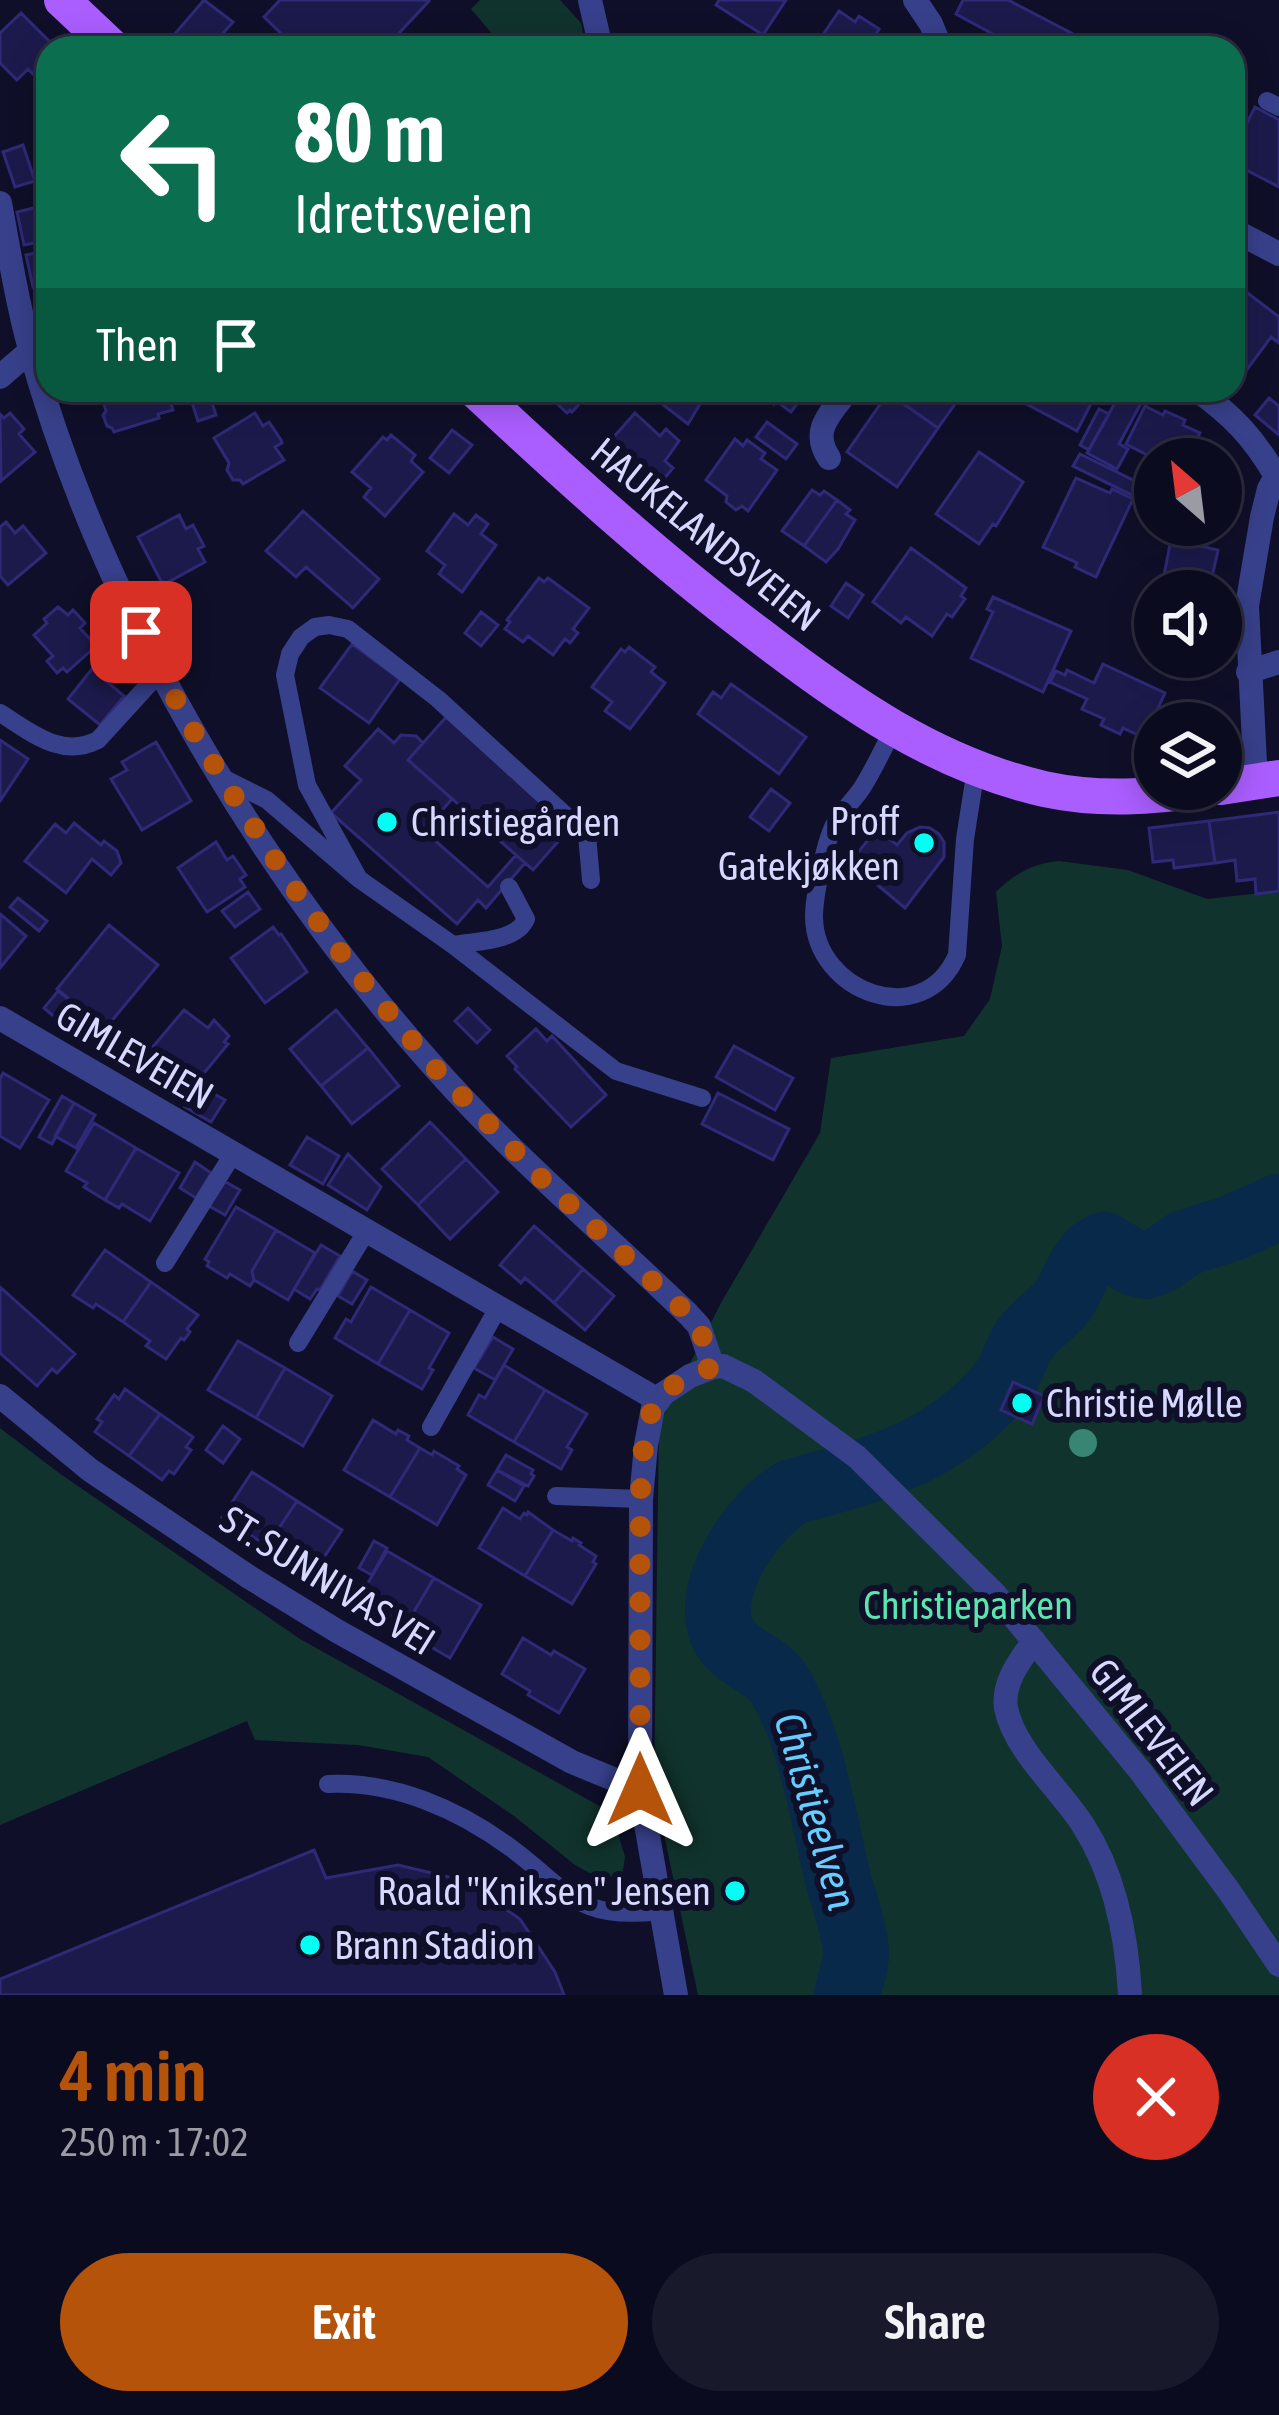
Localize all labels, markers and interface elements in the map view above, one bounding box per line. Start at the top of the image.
icon: left [96,84,252,240]
text: 80 m [294,84,445,180]
text: Idrettsveien [294,183,533,244]
icon: arrive [203,312,269,378]
text: Then [96,319,179,371]
street label: HAUKELANDSVEIEN [583,428,829,640]
north arrow [1134,438,1242,546]
map controls [1134,438,1242,810]
button: sound [1134,570,1242,678]
pin [90,581,192,683]
icon: arrive [108,599,174,665]
button: layers [1134,702,1242,810]
place label: Proff Gatekjøkken [718,799,900,888]
place label: Christiegården [411,800,620,844]
marker: Christiegården [374,809,400,835]
marker: Proff Gatekjøkken [911,830,937,856]
street label: GIMLEVEIEN [49,993,221,1117]
place label: Christie Mølle [1046,1381,1242,1425]
marker: Christie Mølle [1009,1390,1035,1416]
street label: ST. SUNNIVAS VEI [213,1497,443,1663]
park label: Christieparken [863,1583,1073,1627]
street label: GIMLEVEIEN [1081,1650,1223,1814]
water label: Christieelven [765,1707,867,1915]
position arrow [577,1727,703,1853]
place label: Roald "Kniksen" Jensen [377,1869,711,1913]
marker: Roald "Kniksen" Jensen [722,1878,748,1904]
place label: Brann Stadion [334,1923,535,1967]
marker: Brann Stadion [297,1932,323,1958]
text: 4 min [60,2034,207,2116]
button: close [1093,2034,1219,2160]
text: 250 m · 17:02 [60,2120,249,2164]
button: Exit [60,2253,628,2391]
button: Share [652,2253,1219,2391]

